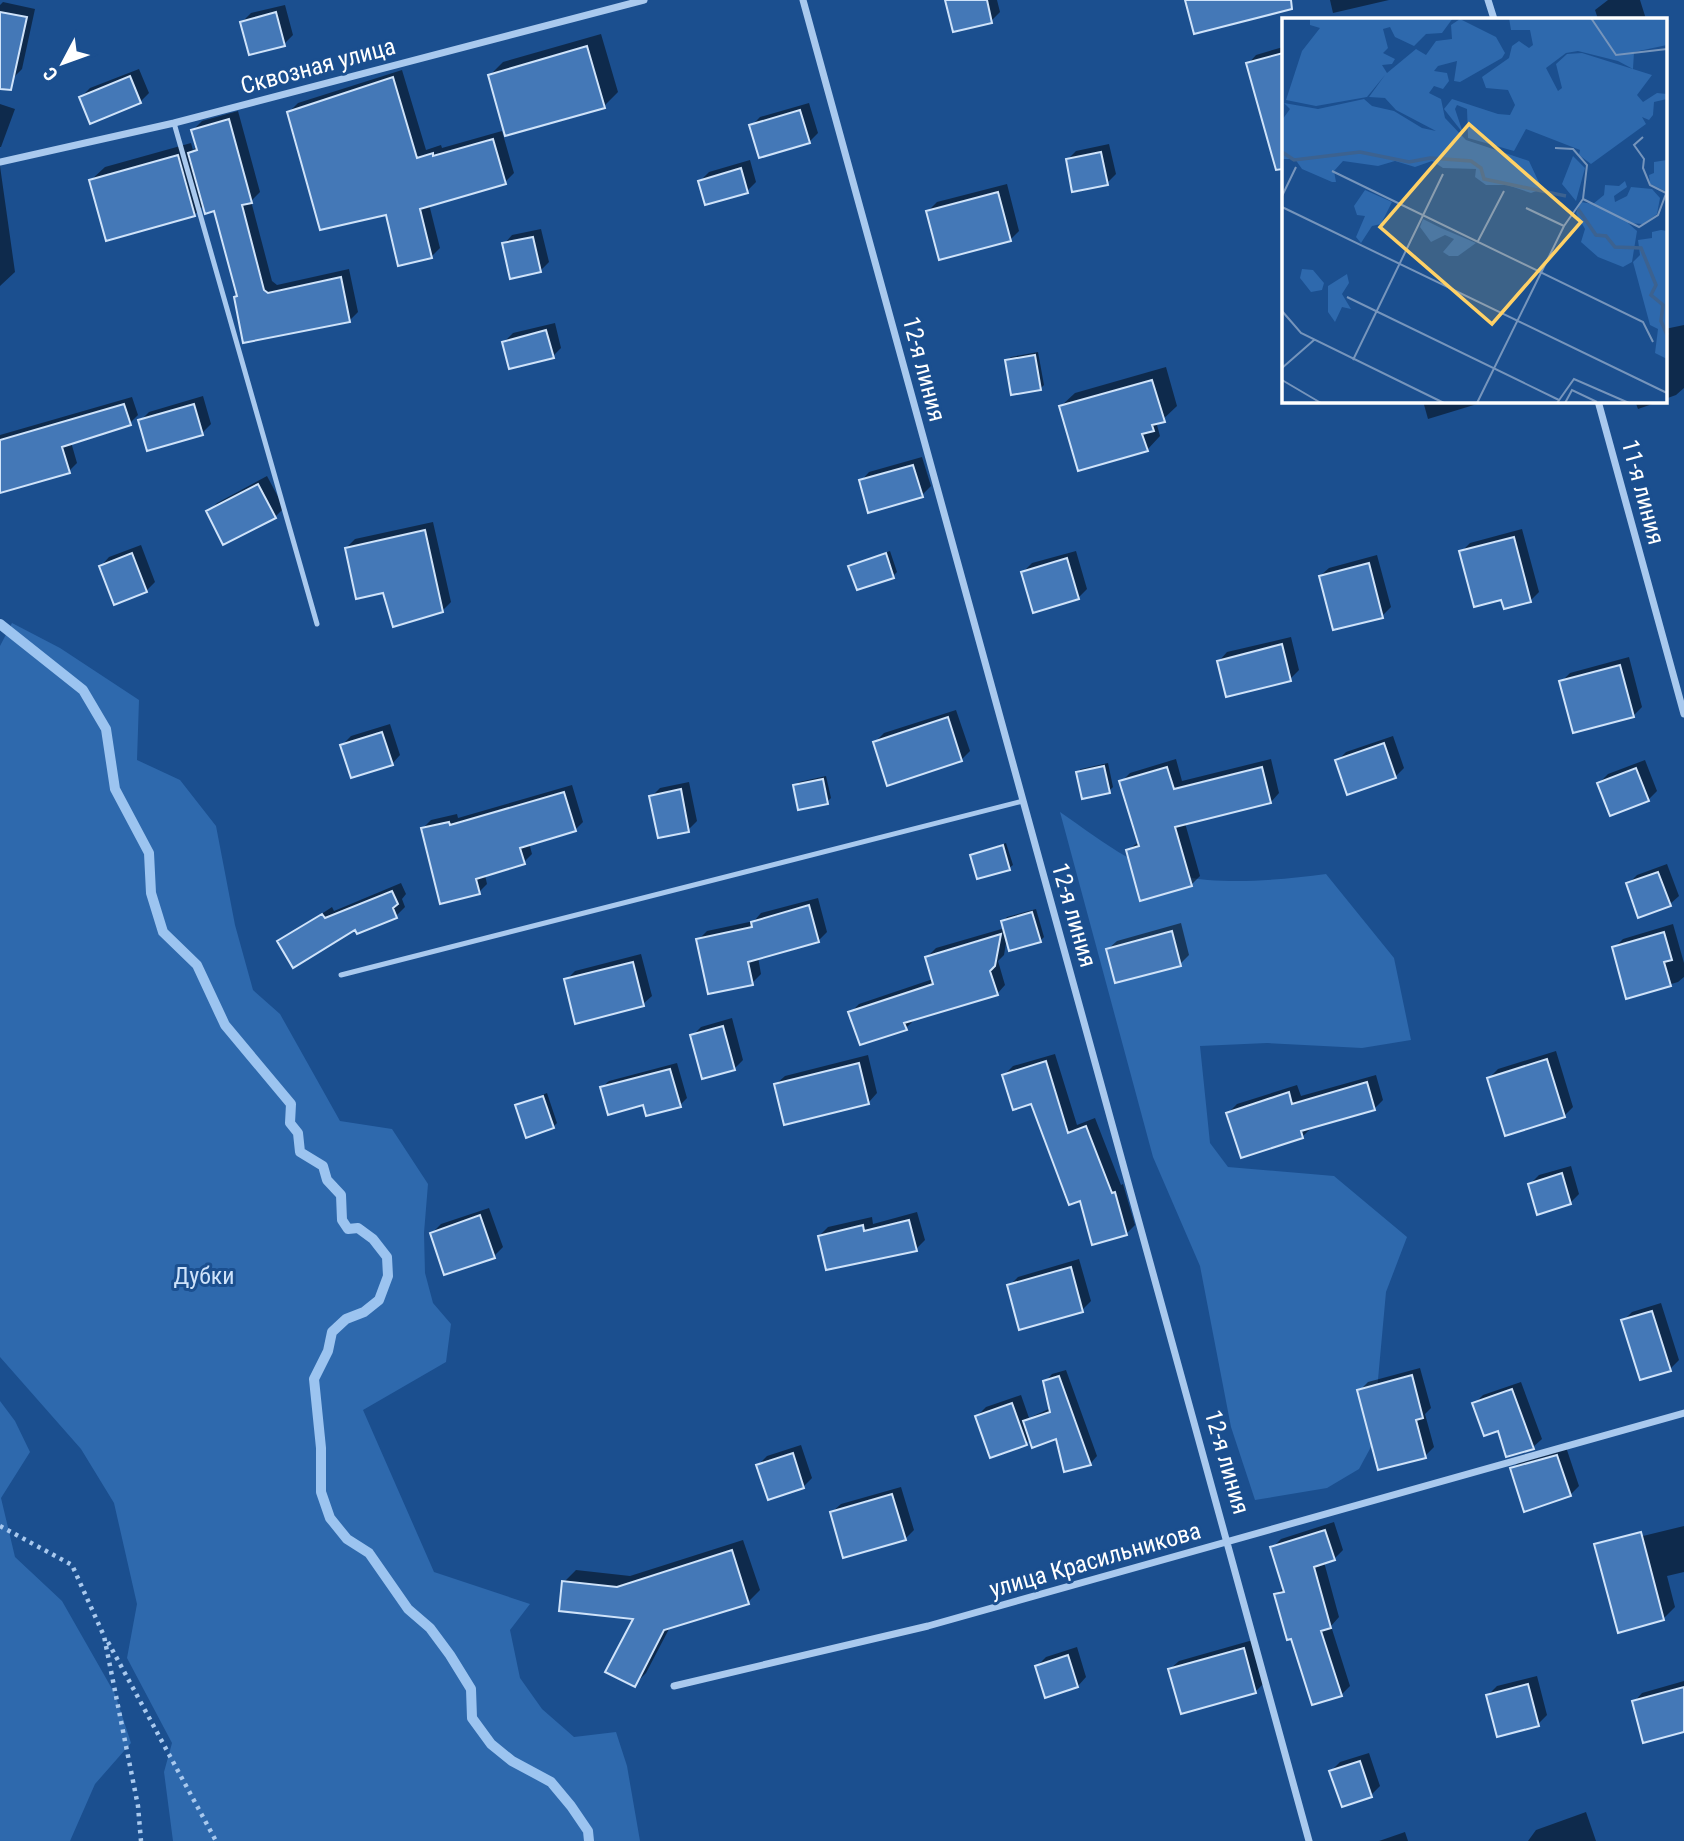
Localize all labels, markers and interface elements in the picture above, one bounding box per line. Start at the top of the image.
inset map [1282,18,1666,402]
north arrow [28,28,98,98]
street label: Сквозная улица [238,32,398,100]
text: С [38,62,63,85]
street label: 12-я линия [897,314,951,424]
street label: 11-я линия [1616,437,1670,547]
street label: 12-я линия [1046,860,1102,970]
park label: Дубки [173,1262,235,1290]
street label: 12-я линия [1199,1407,1255,1517]
street label: улица Красильникова [986,1516,1204,1604]

